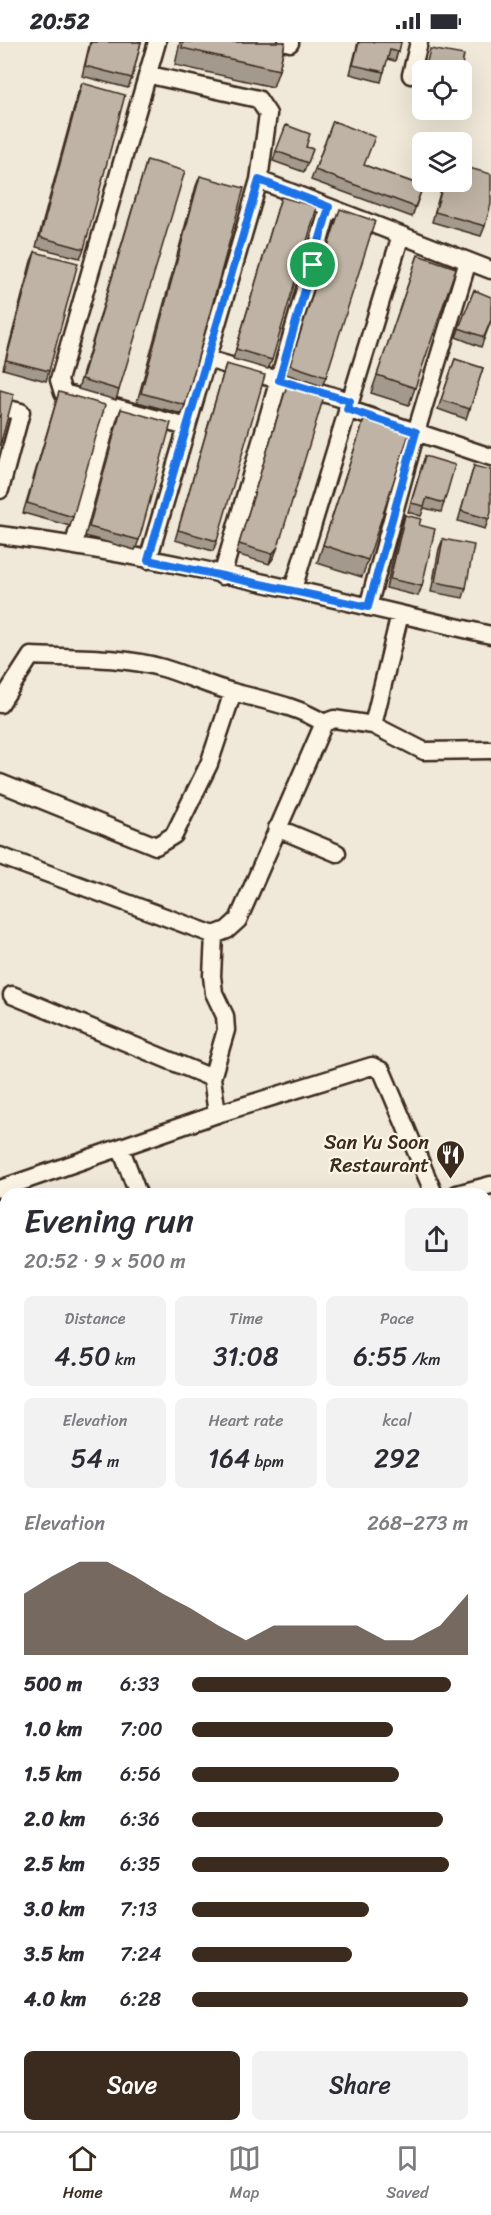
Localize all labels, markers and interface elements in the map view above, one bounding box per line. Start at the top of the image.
text: 20:52 [30,2,89,41]
map controls [412,60,472,192]
button: locate [412,60,472,120]
button: layers [412,132,472,192]
pin [287,239,338,290]
icon: arrive [296,248,329,281]
place label: San Yu Soon Restaurant [324,1125,429,1183]
restaurant icon: San Yu Soon Restaurant [434,1138,466,1180]
text: Evening run [24,1192,194,1250]
button: share [405,1208,468,1271]
text: 20:52 · 9 × 500 m [24,1244,186,1279]
text: Distance [65,1304,125,1333]
text: Time [229,1304,263,1333]
text: Pace [380,1304,414,1333]
text: 4.50 [54,1333,111,1379]
text: 31:08 [213,1333,279,1379]
text: 6:55 [353,1333,408,1379]
text: km [111,1345,136,1374]
text: /km [408,1345,441,1374]
text: Elevation [63,1406,127,1435]
text: Heart rate [208,1406,284,1435]
text: kcal [382,1406,412,1435]
text: 54 [71,1435,103,1481]
text: 164 [208,1435,250,1481]
text: 292 [374,1435,420,1481]
text: m [103,1447,119,1476]
text: bpm [250,1447,284,1476]
text: Elevation [24,1506,105,1541]
text: 268–273 m [367,1506,468,1541]
text: 500 m [24,1667,82,1702]
text: 6:33 [120,1667,159,1702]
text: 1.0 km [24,1712,82,1747]
text: 7:00 [120,1712,163,1747]
text: 1.5 km [24,1757,82,1792]
text: 6:56 [120,1757,161,1792]
text: 2.0 km [24,1802,85,1837]
text: 6:36 [120,1802,160,1837]
text: 2.5 km [24,1847,85,1882]
text: 6:35 [120,1847,161,1882]
text: 3.0 km [24,1892,85,1927]
text: 7:13 [120,1892,157,1927]
text: 3.5 km [24,1937,84,1972]
text: 7:24 [120,1937,162,1972]
text: 4.0 km [24,1982,86,2017]
text: 6:28 [120,1982,161,2017]
button: Save [24,2051,240,2120]
button: Share [252,2051,468,2120]
tab: Home [63,2142,103,2207]
tab: Map [228,2142,261,2207]
tab: Saved [386,2142,428,2207]

